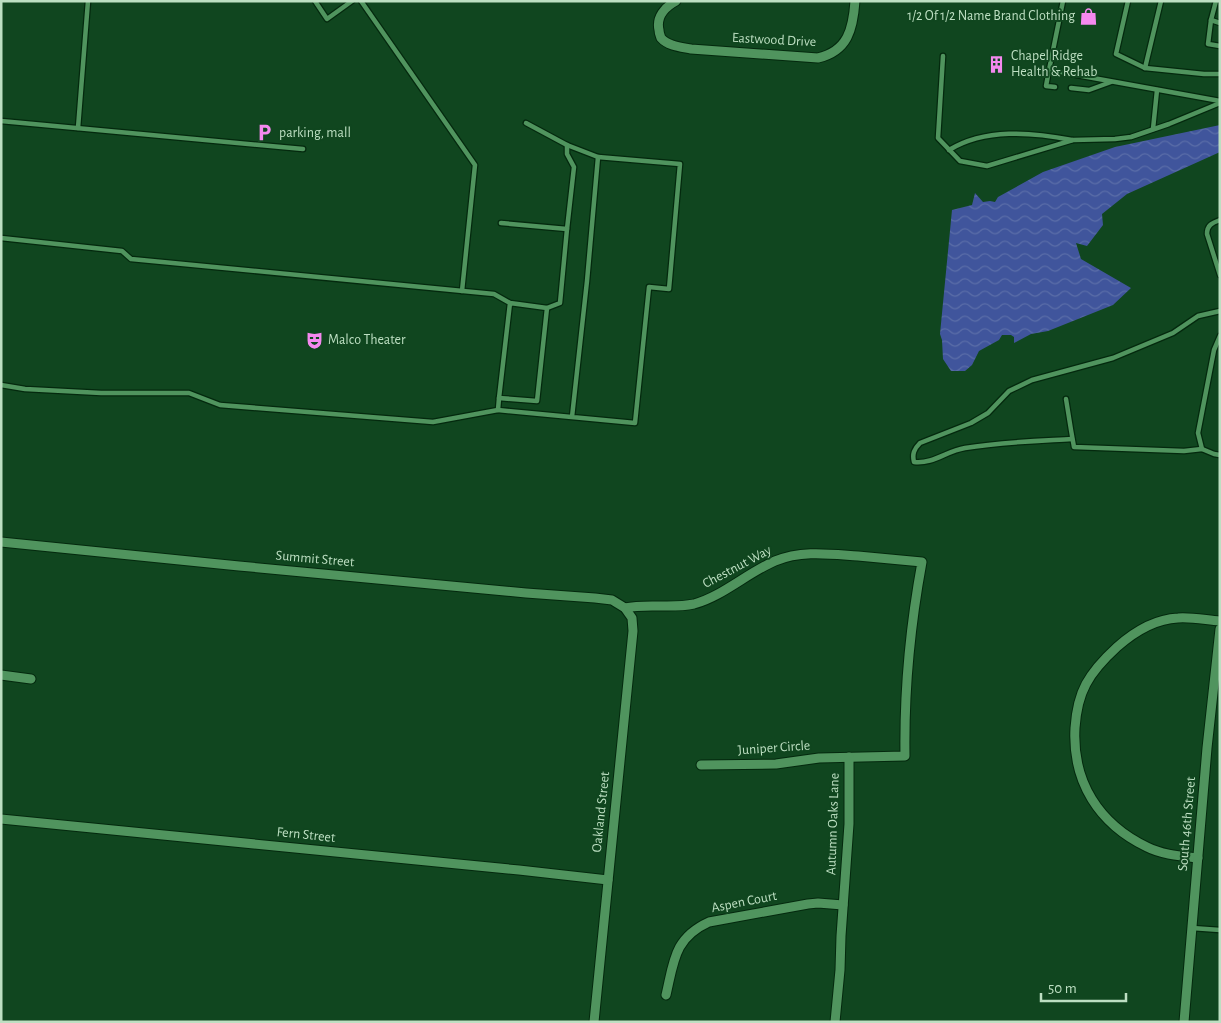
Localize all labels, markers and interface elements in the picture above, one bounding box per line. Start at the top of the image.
shop icon: 1/2 Of 1/2 Name Brand Clothing [1079,6,1099,26]
place label: 1/2 Of 1/2 Name Brand Clothing [907,9,1075,23]
street label: Eastwood Drive [732,31,816,49]
place label: Chapel Ridge Health & Rehab [1011,49,1097,79]
building icon: Chapel Ridge Health & Rehab [987,54,1007,74]
parking icon: parking, mall [255,123,275,143]
place label: parking, mall [279,126,351,140]
theatre icon: Malco Theater [304,330,324,350]
place label: Malco Theater [328,333,406,347]
street label: Chestnut Way [700,543,774,591]
street label: Summit Street [275,549,355,569]
street label: Juniper Circle [737,738,811,758]
street label: Oakland Street [590,770,612,853]
street label: Autumn Oaks Lane [824,773,842,875]
street label: South 46th Street [1176,776,1198,872]
street label: Fern Street [276,825,337,845]
street label: Aspen Court [710,889,778,915]
scale bar [1041,970,1126,1002]
text: 50 m [1048,981,1077,996]

